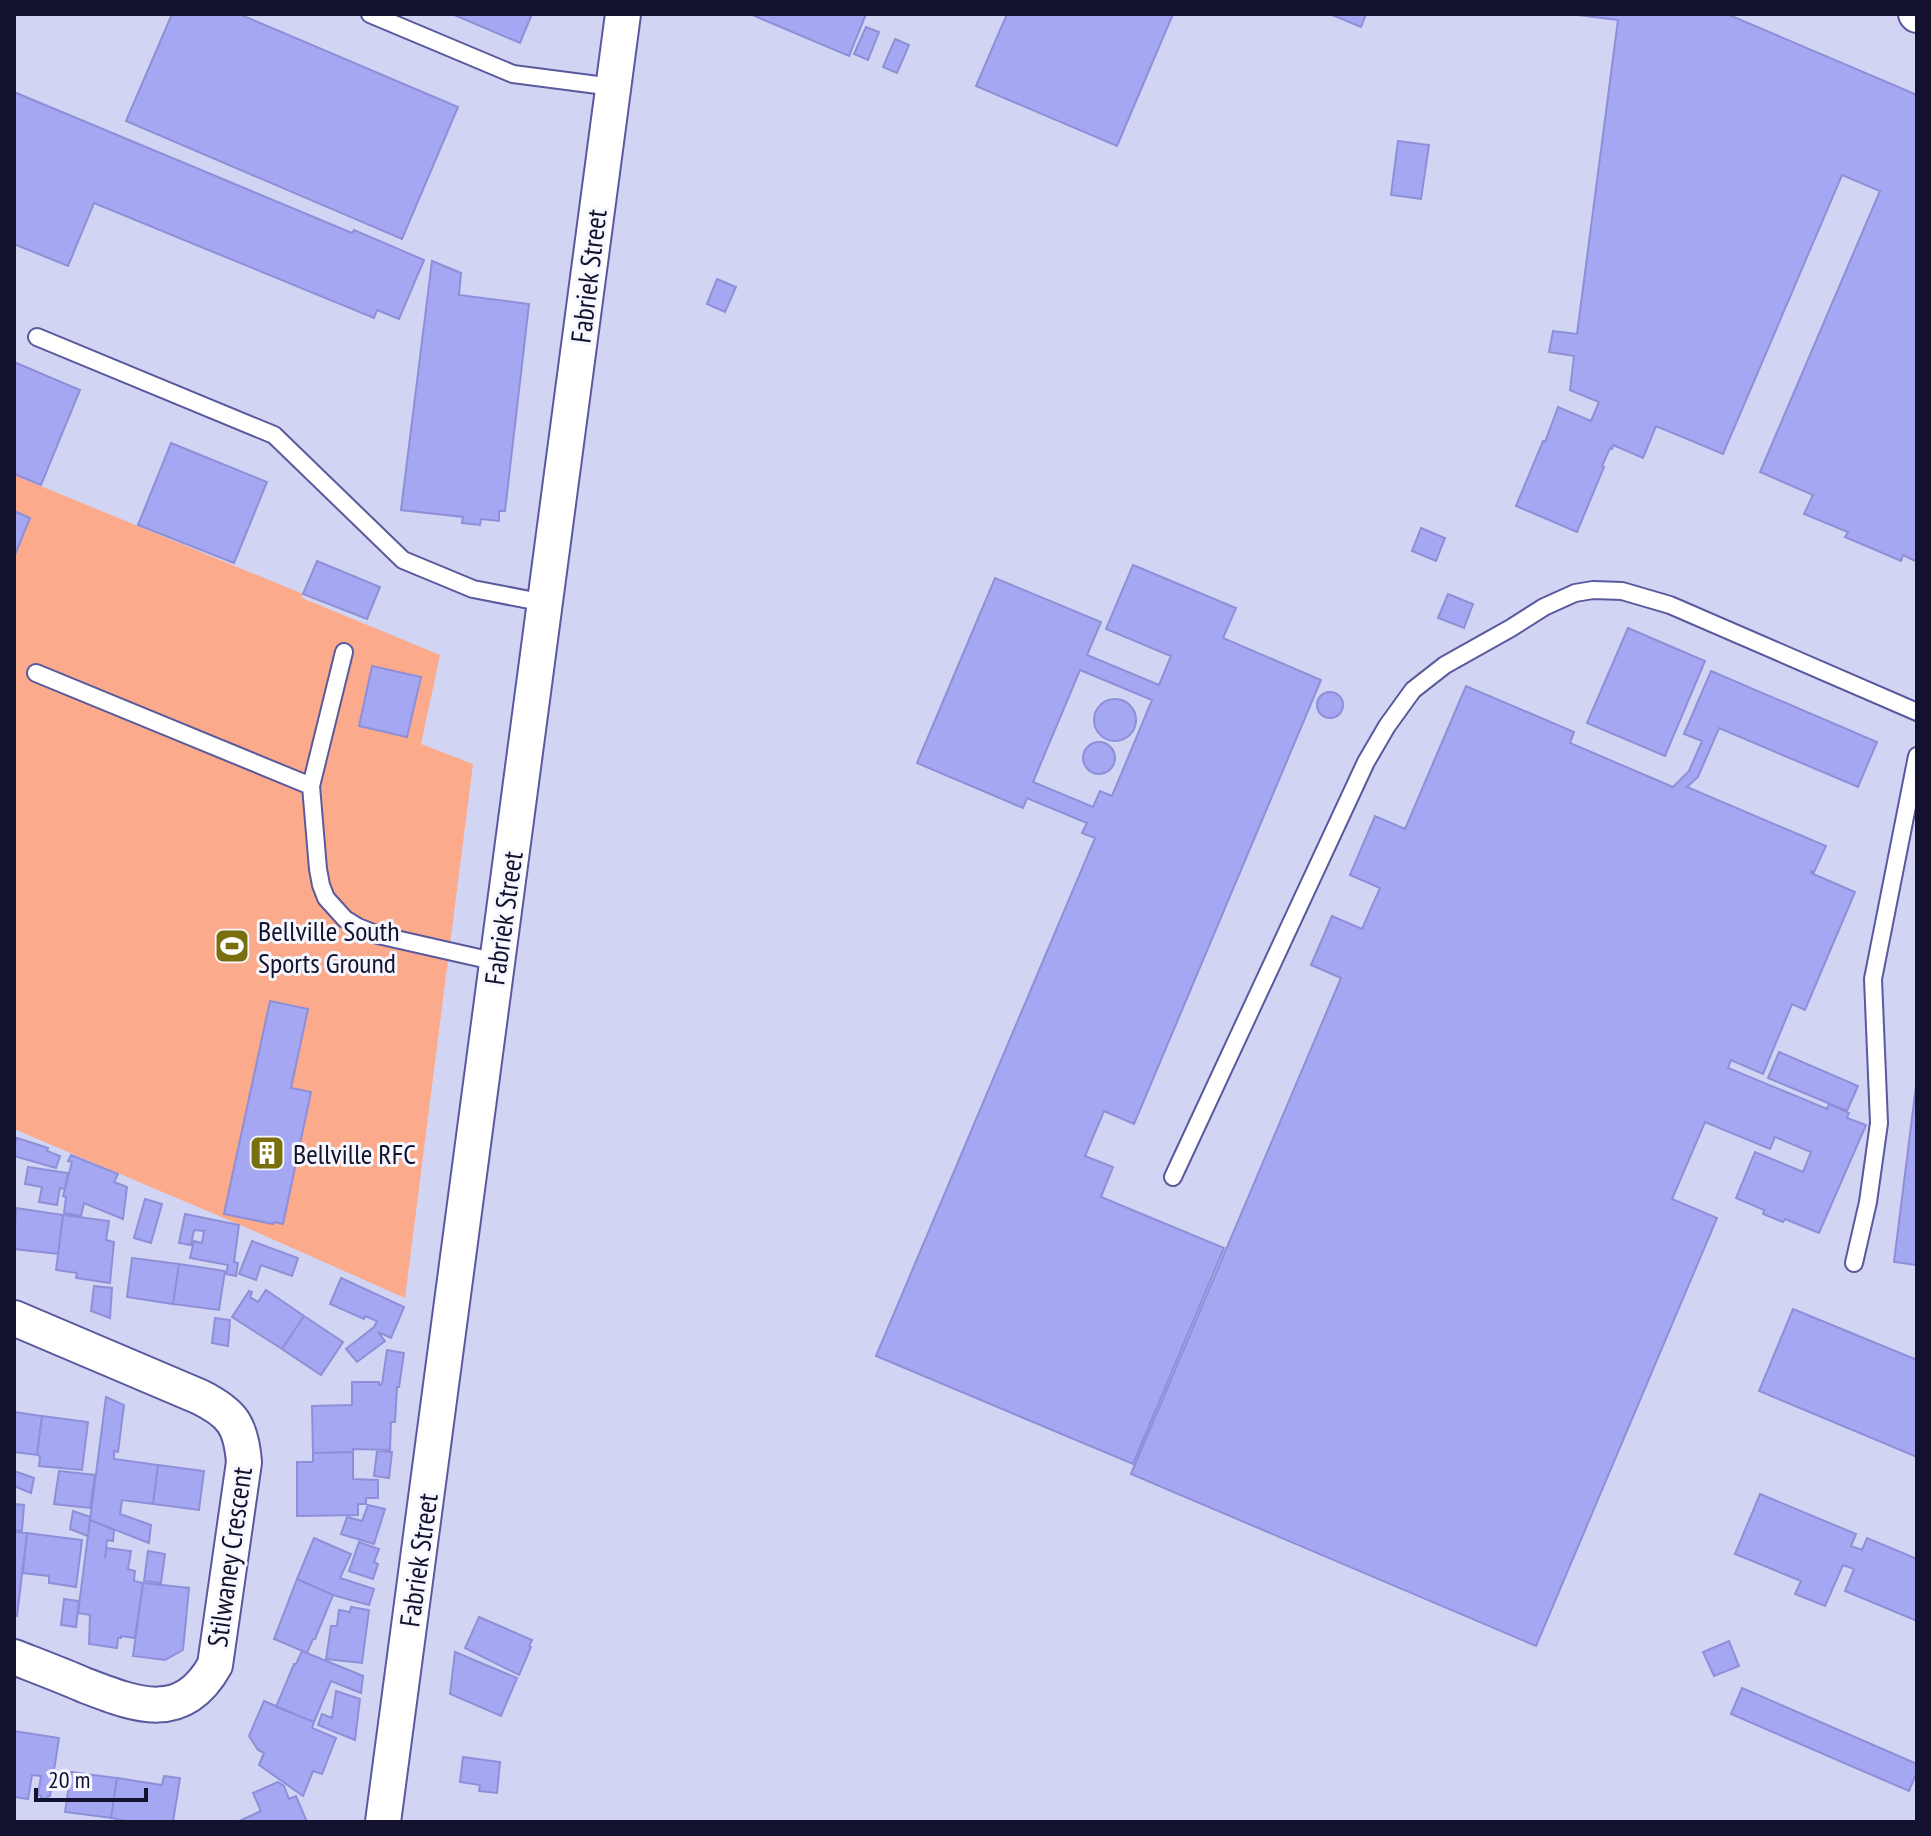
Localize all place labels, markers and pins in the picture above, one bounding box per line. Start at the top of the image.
place label: Bellville South Sports Ground [258,912,400,981]
sports icon: Bellville South Sports Ground [213,927,251,965]
building icon: Bellville RFC [248,1134,286,1172]
place label: Bellville RFC [293,1135,416,1172]

